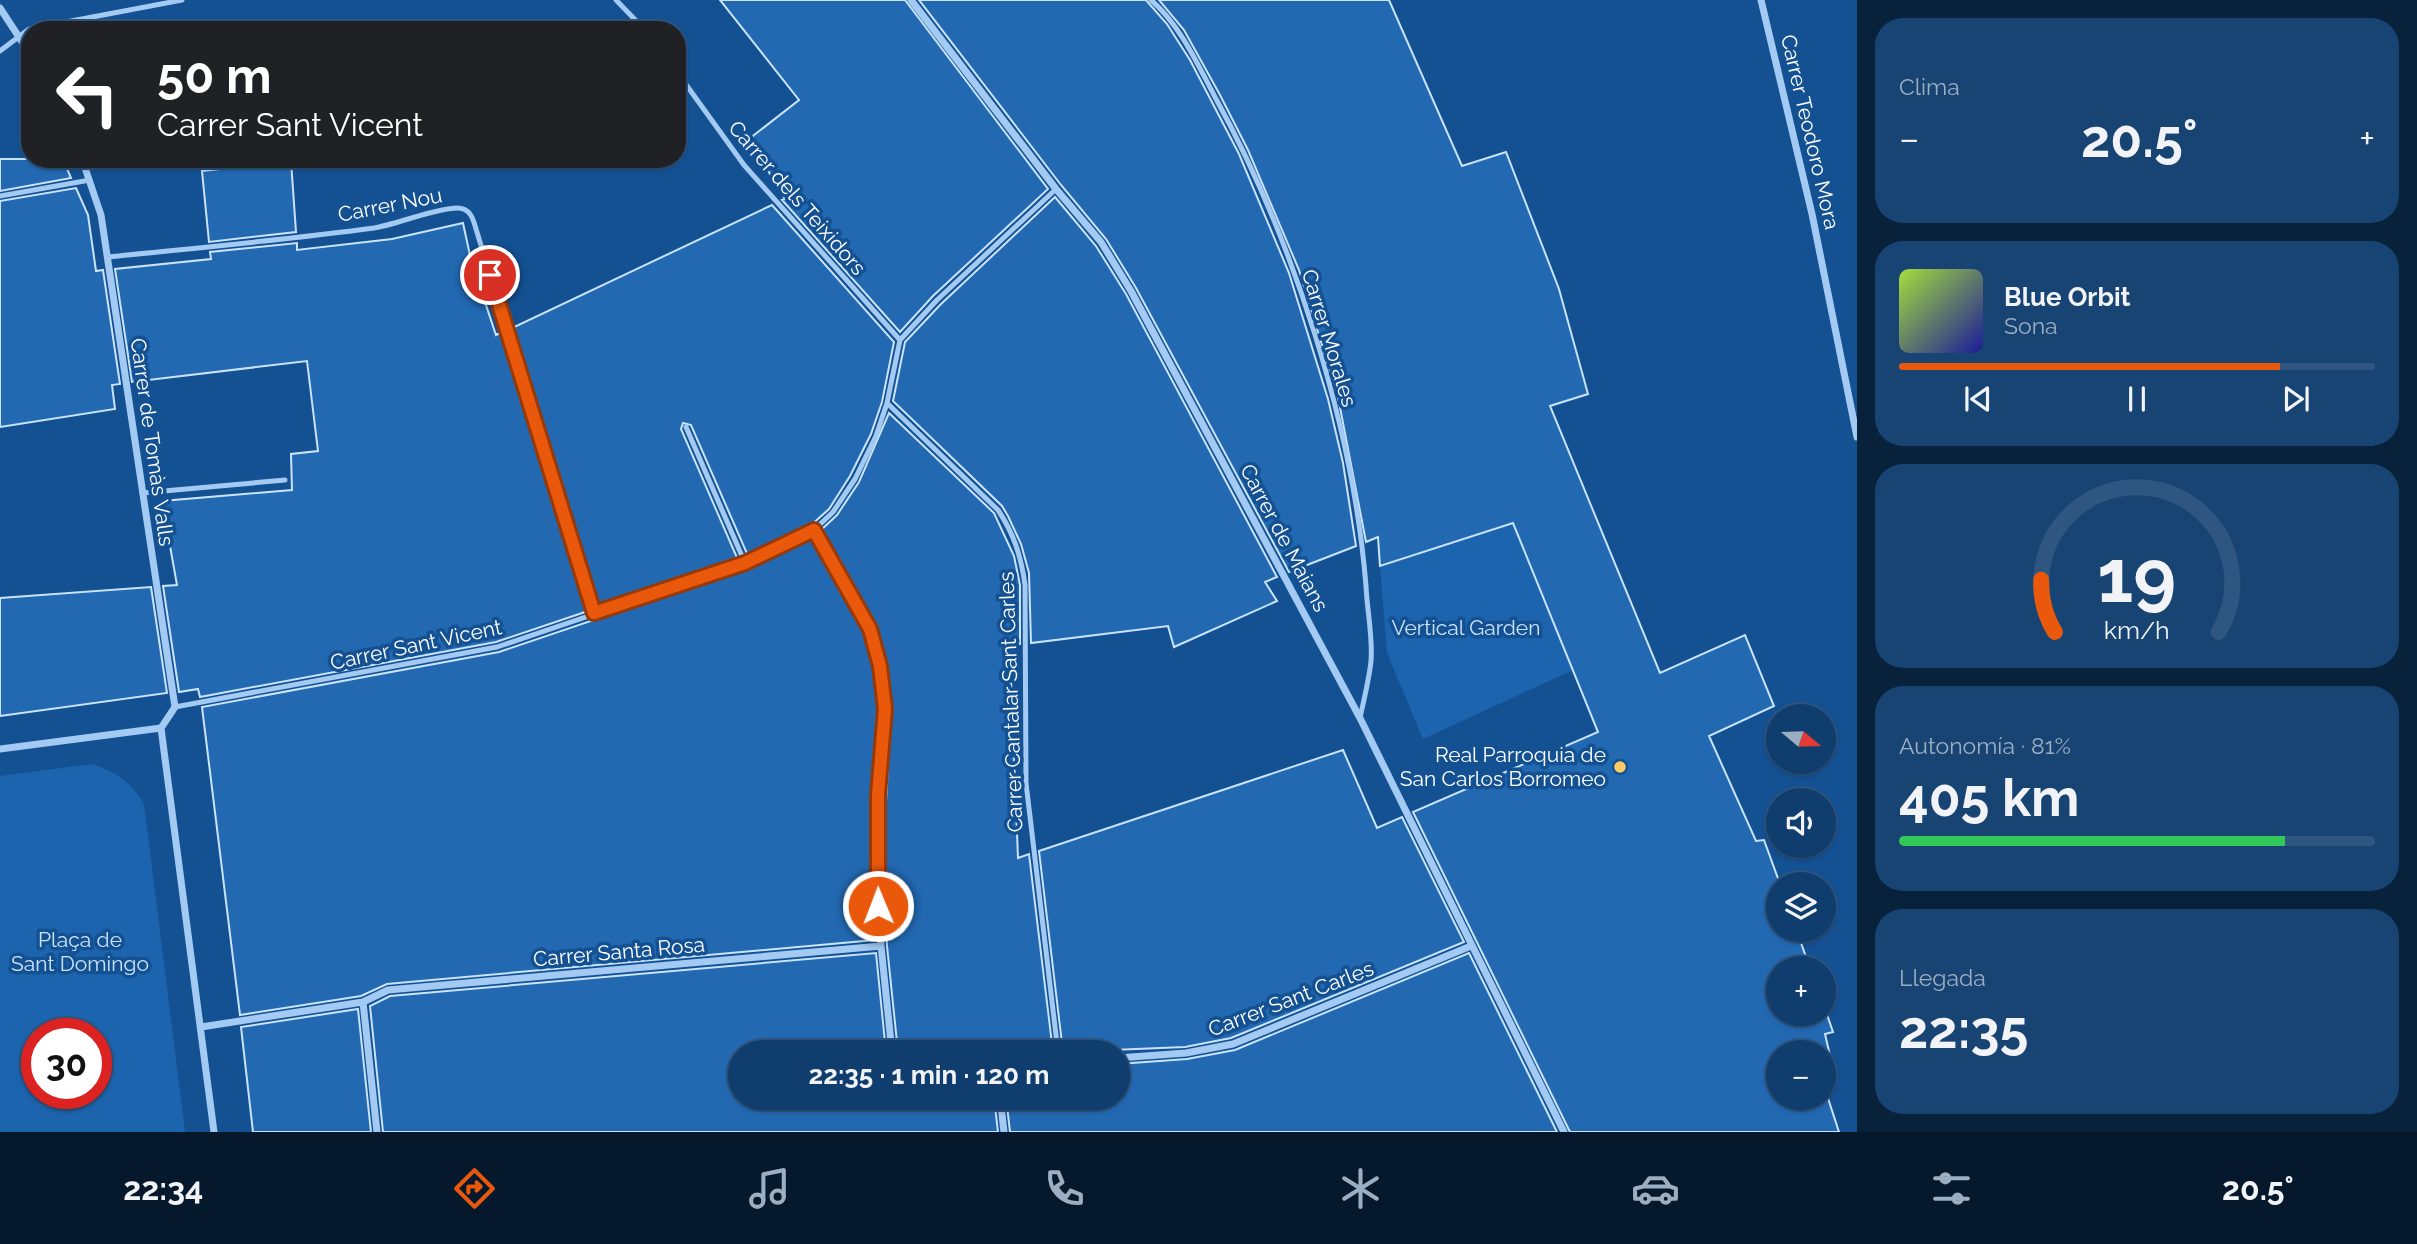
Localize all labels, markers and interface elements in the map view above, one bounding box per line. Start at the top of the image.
street label: Carrer Teodoro Mora [1776,32,1845,232]
text: 50 m [157,47,272,104]
icon: left [42,49,133,140]
text: Clima [1899,73,1960,100]
text: Carrer Sant Vicent [157,106,423,143]
text: 20.5° [2081,108,2198,169]
street label: Carrer dels Teixidors [724,115,871,280]
text: − [1899,116,1919,161]
text: + [2359,116,2375,161]
street label: Carrer Nou [336,182,444,227]
pin [460,245,520,305]
icon: arrive [471,256,509,294]
street label: Carrer Morales [1297,266,1362,410]
text: Blue Orbit [2004,282,2131,312]
text: Sona [2004,312,2058,339]
street label: Carrer de Tomàs Valls [126,336,179,547]
icon: previous [1959,380,1997,418]
icon: pause [2118,380,2156,418]
icon: next [2277,380,2315,418]
street label: Carrer de Maians [1235,460,1334,616]
text: 19 [2098,534,2176,619]
street label: Carrer Cantalar Sant Carles [993,571,1028,833]
street label: Carrer Sant Vicent [328,614,504,675]
park label: Vertical Garden [1392,615,1540,640]
text: km/h [2104,615,2170,645]
north arrow [1766,704,1836,774]
map controls [1766,704,1836,1110]
text: Autonomía · 81% [1899,732,2071,759]
place label: Real Parroquia de San Carlos Borromeo [1400,742,1606,791]
marker: Real Parroquia de San Carlos Borromeo [1612,759,1628,775]
text: 405 km [1899,767,2079,828]
button: sound [1766,788,1836,858]
position arrow [841,869,915,943]
button: layers [1766,872,1836,942]
park label: Plaça de Sant Domingo [11,927,149,976]
street label: Carrer Santa Rosa [532,932,706,971]
street label: Carrer Sant Carles [1205,956,1377,1042]
button: + [1766,956,1836,1026]
text: Llegada [1899,964,1986,991]
text: 22:35 [1899,999,2028,1060]
speed limit sign: 30 [21,1018,112,1109]
button: − [1766,1040,1836,1110]
text: 22:35 · 1 min · 120 m [809,1060,1049,1090]
icon: directions [450,1164,499,1213]
icon: music [745,1164,794,1213]
icon: phone [1040,1164,1089,1213]
icon: climate [1336,1164,1385,1213]
icon: car [1631,1164,1680,1213]
icon: filters [1927,1164,1976,1213]
text: 22:34 [123,1170,203,1207]
text: 20.5° [2222,1170,2294,1207]

